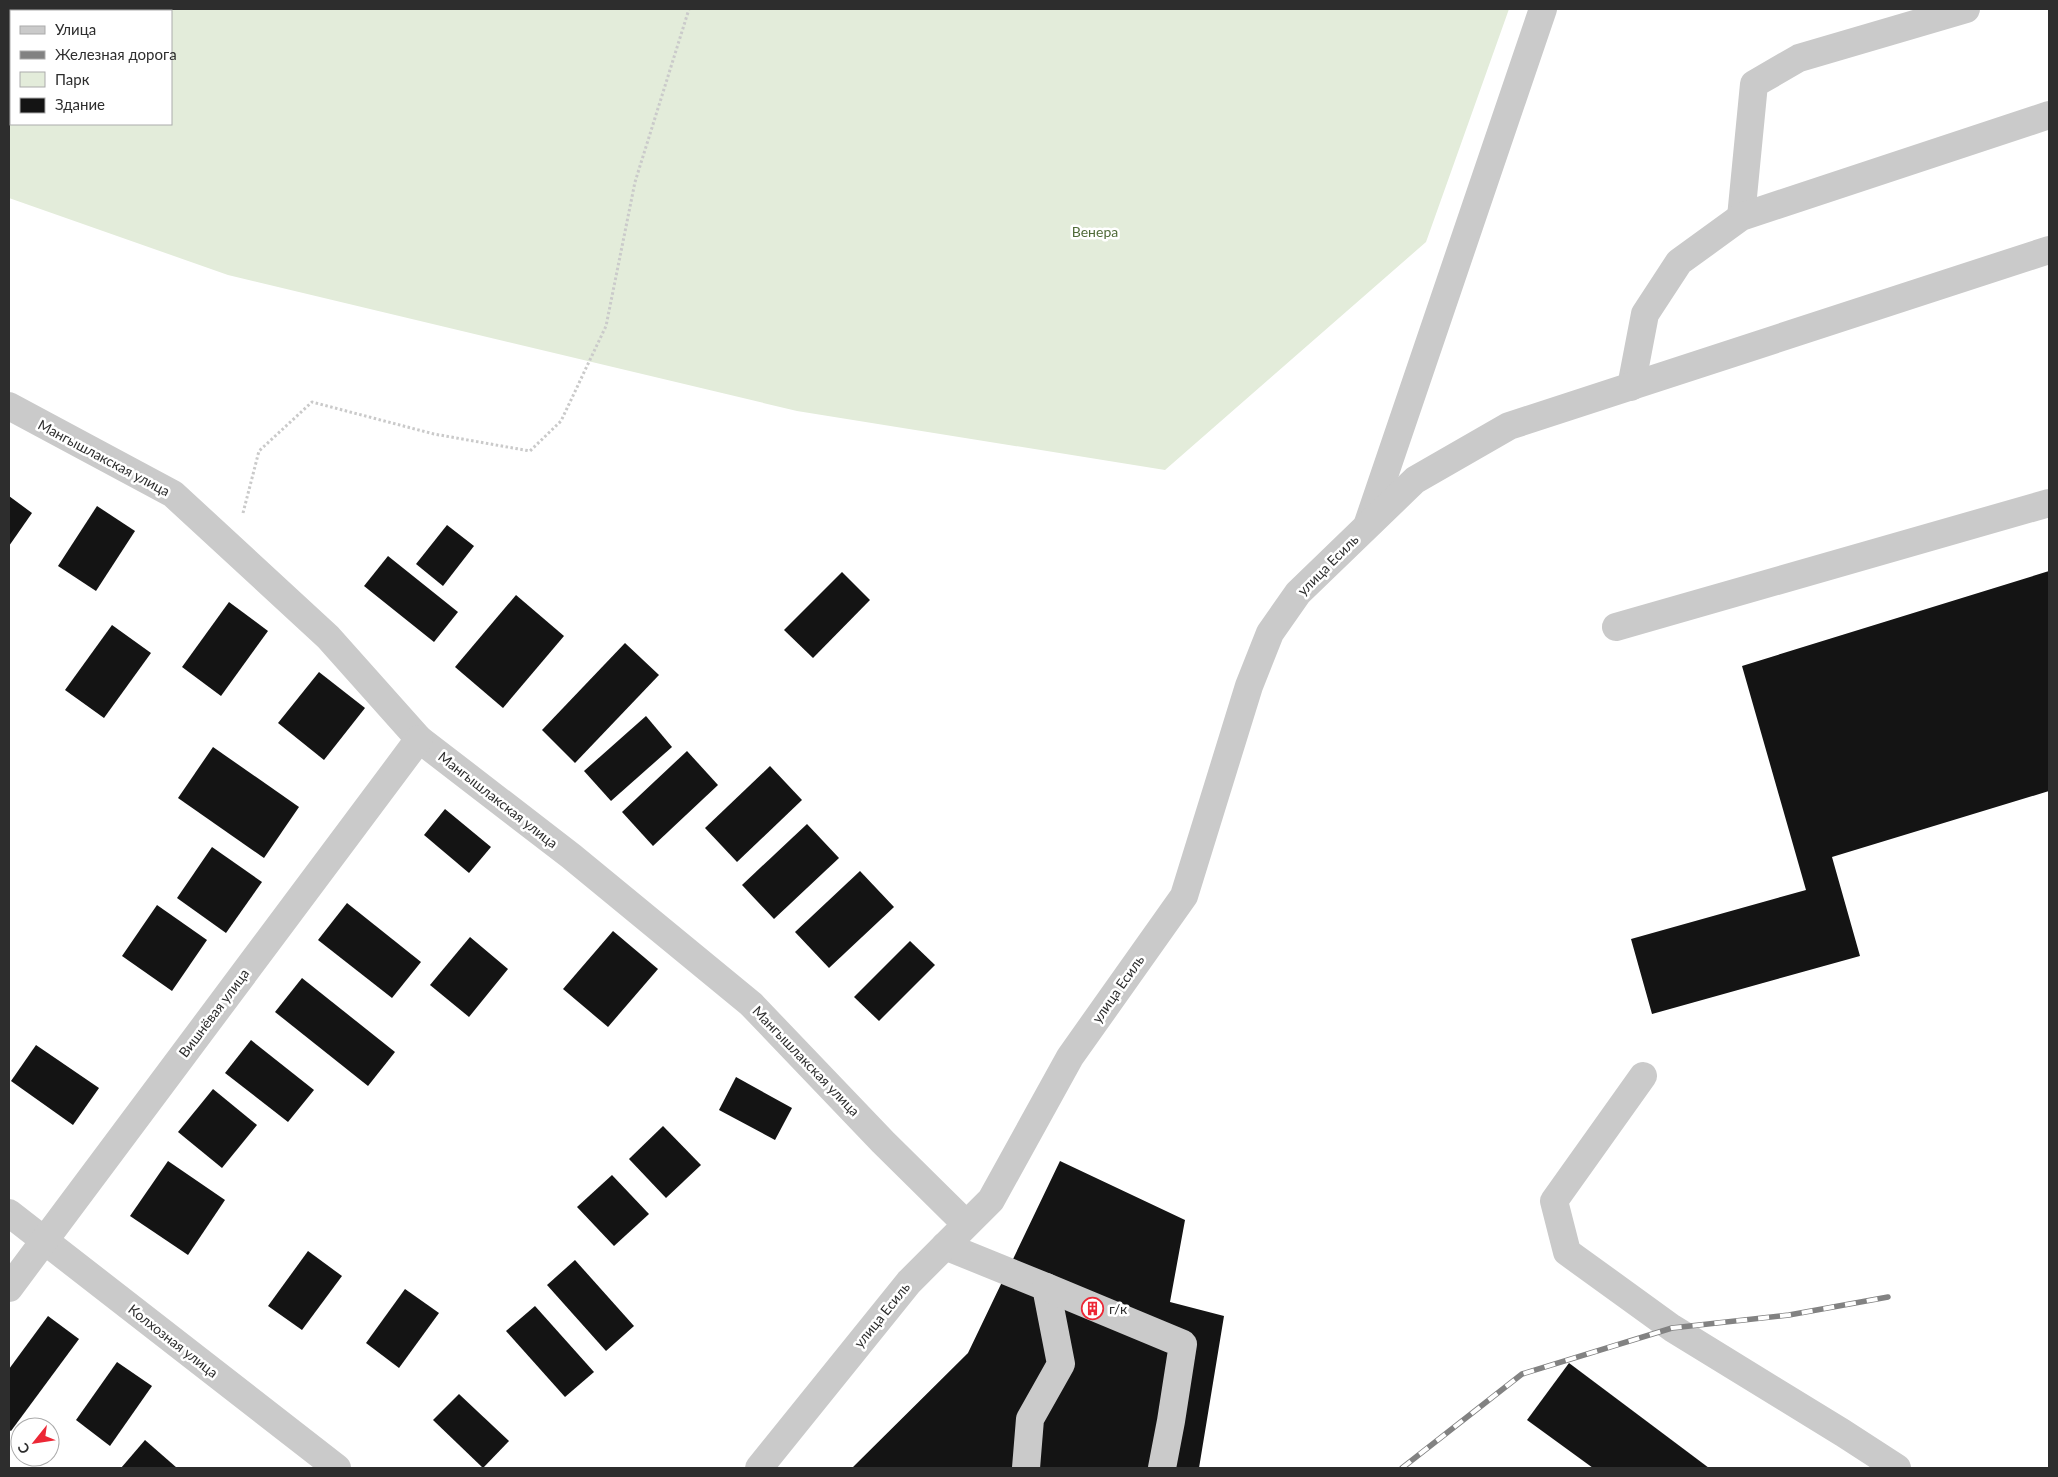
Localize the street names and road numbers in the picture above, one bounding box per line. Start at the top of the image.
street label: Мангышлакская улица [35,416,173,500]
street label: улица Есиль [1294,530,1362,599]
street label: Мангышлакская улица [435,748,561,852]
street label: улица Есиль [1088,951,1147,1026]
street label: Вишнёвая улица [175,965,252,1060]
street label: Мангышлакская улица [749,1002,863,1119]
street label: улица Есиль [850,1278,913,1351]
street label: Колхозная улица [125,1300,222,1381]

